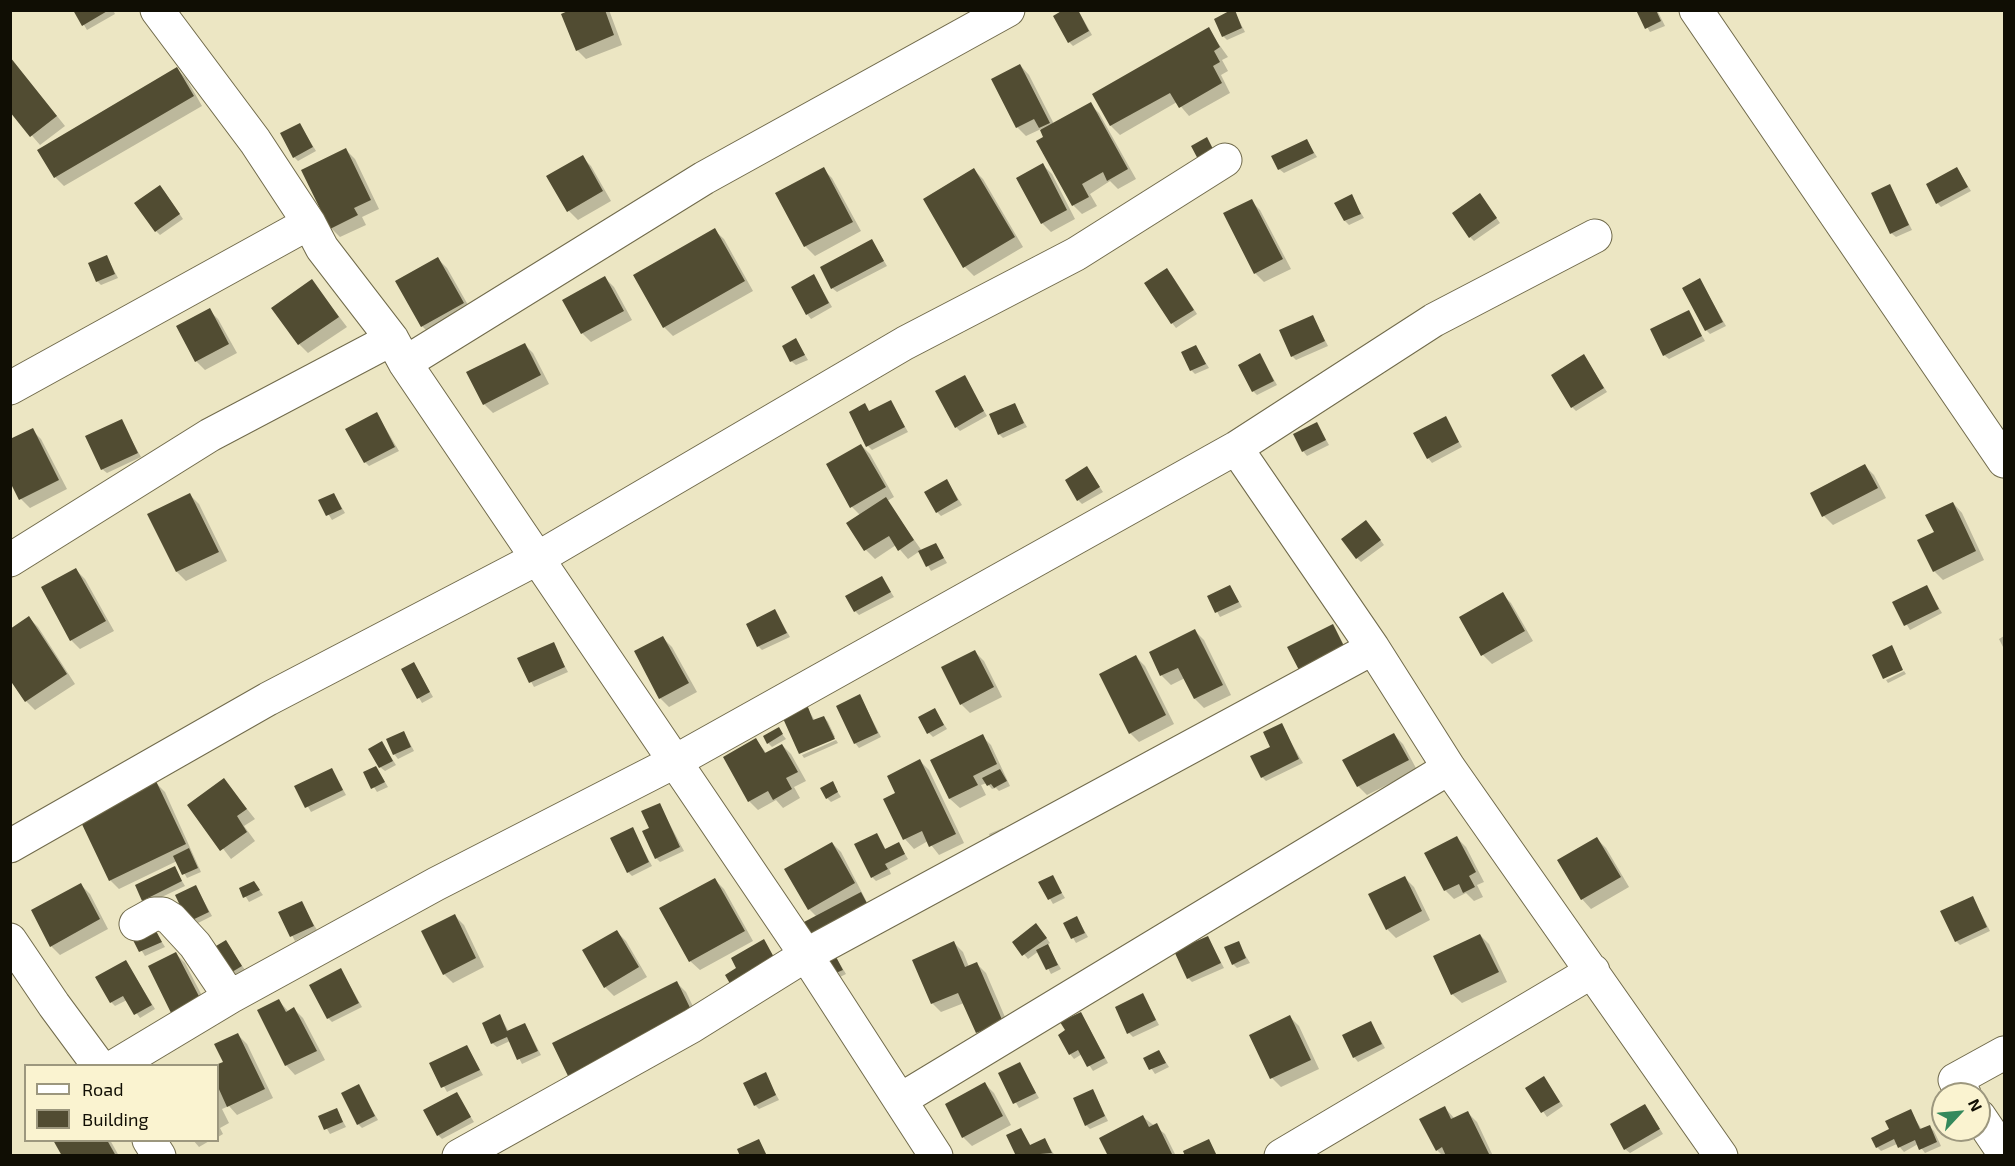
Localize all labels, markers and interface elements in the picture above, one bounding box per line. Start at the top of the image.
legend [24,1064,219,1142]
text: Road [82,1078,123,1100]
north arrow [1931,1082,1991,1142]
text: N [1965,1095,1987,1114]
text: Building [82,1108,149,1130]

